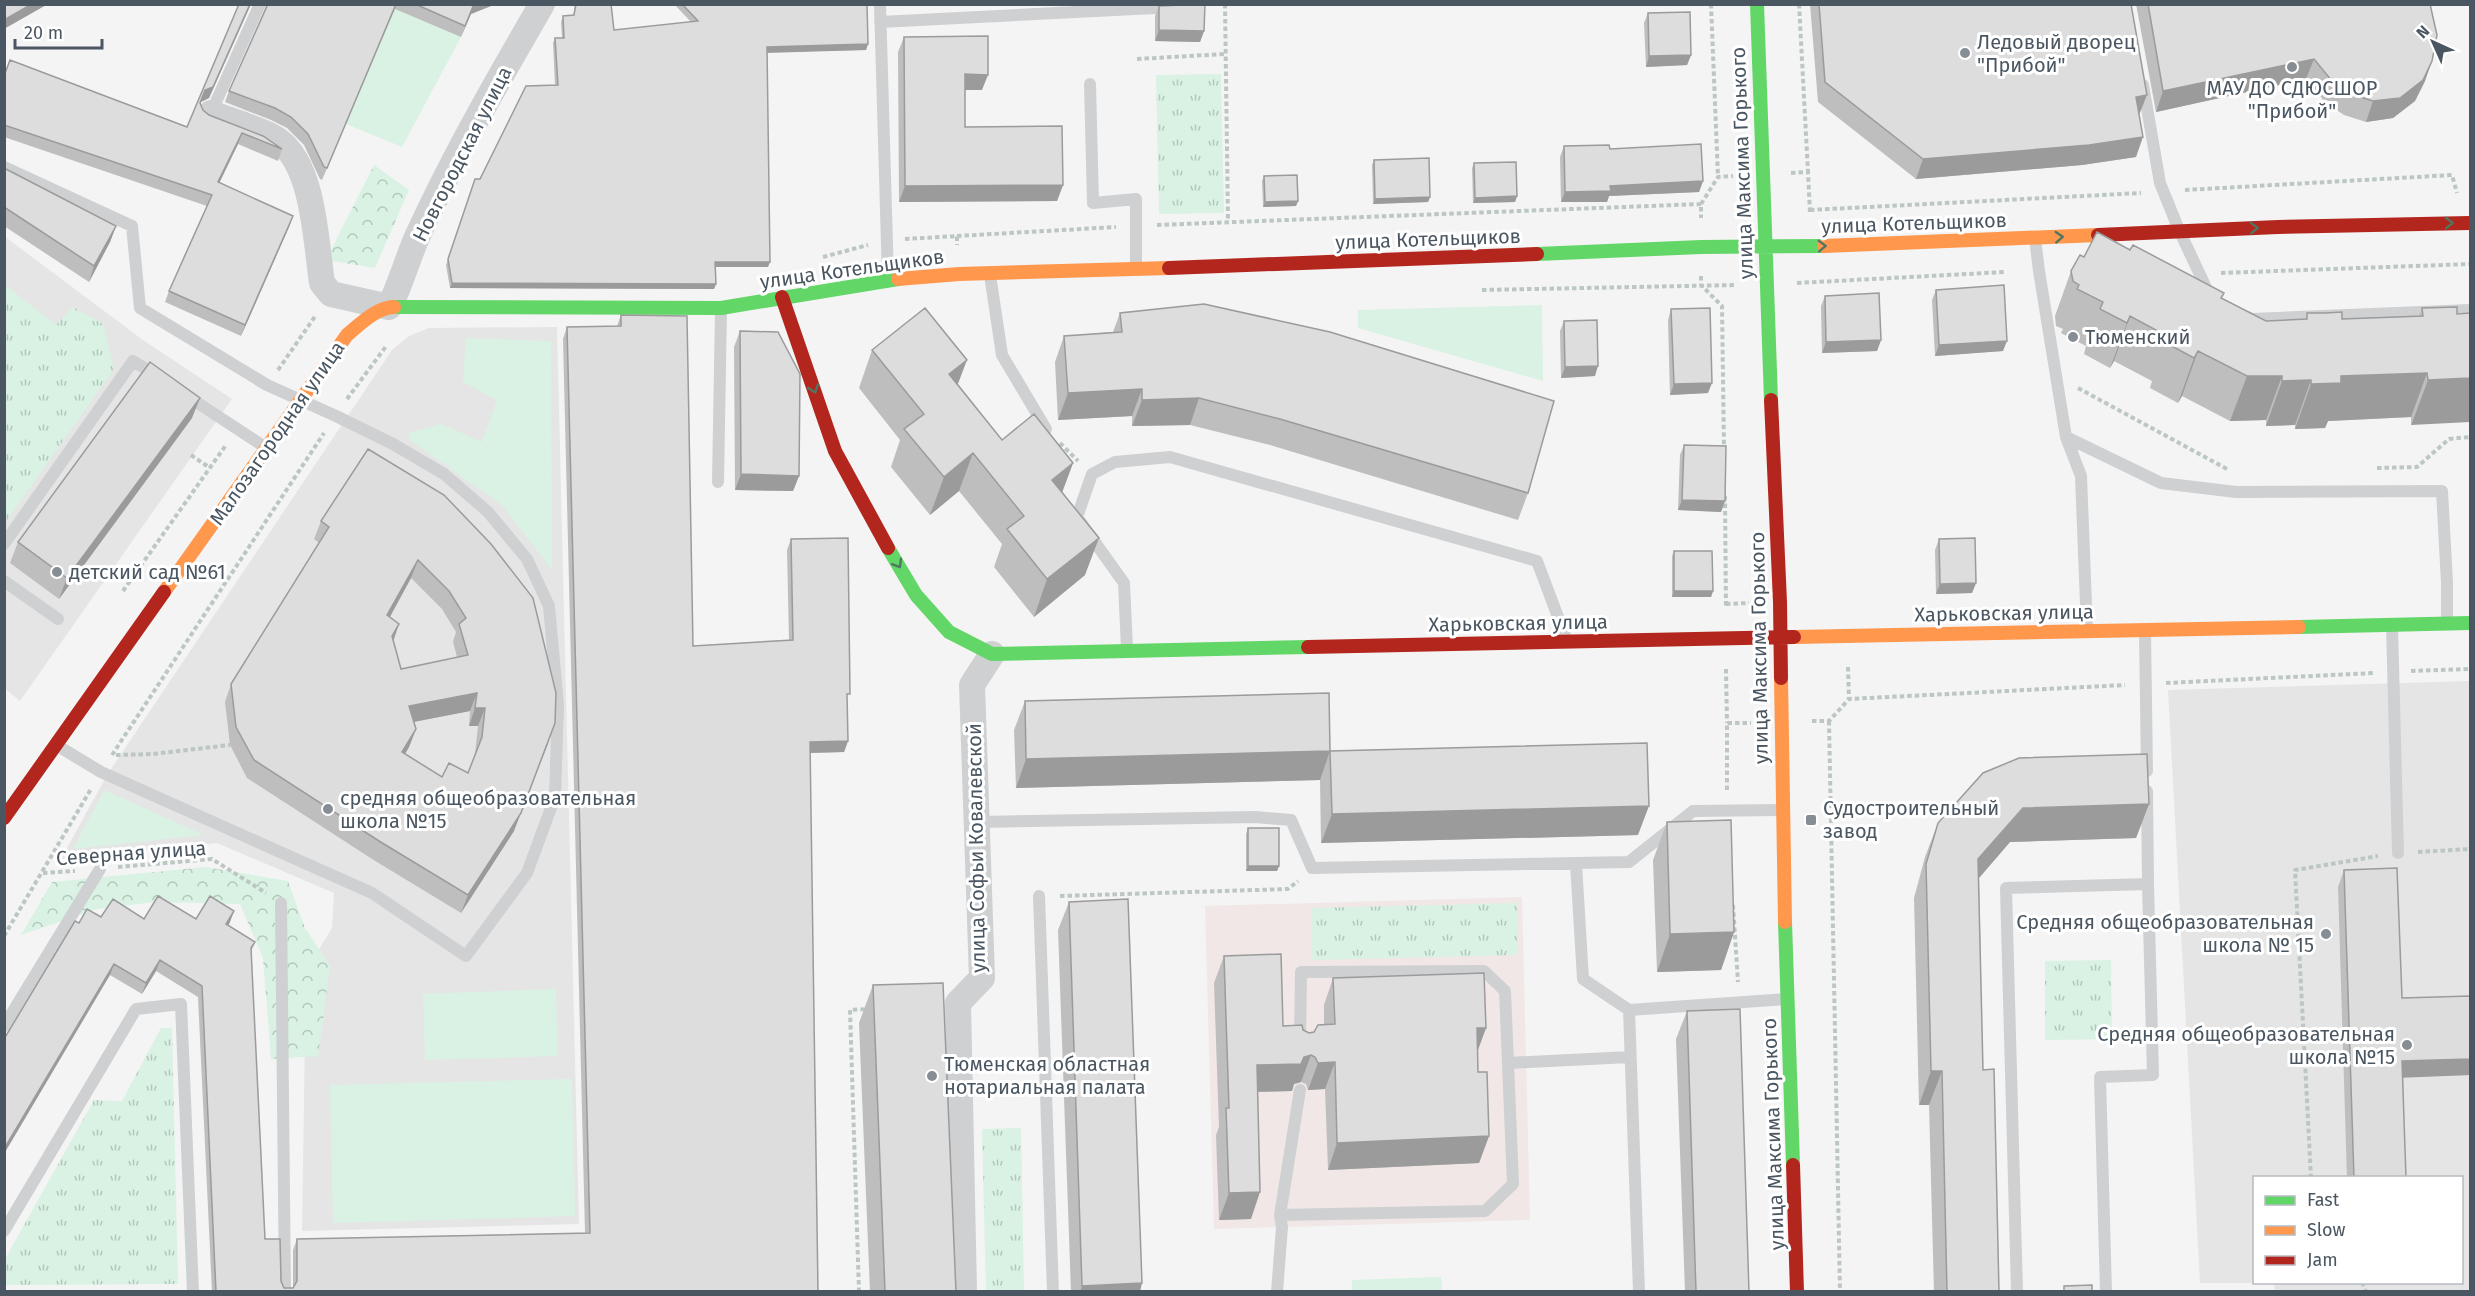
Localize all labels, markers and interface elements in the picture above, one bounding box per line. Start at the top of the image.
scale bar [15,12,102,50]
north arrow [2403,12,2463,72]
text: N [2412,21,2433,42]
text: 20 m [24,22,63,44]
place label: Ледовый дворец "Прибой" [1977,30,2136,77]
street label: улица Максима Горького [1726,46,1758,280]
marker: Ледовый дворец "Прибой" [1958,46,1972,60]
marker: МАУ ДО СДЮСШОР "Прибой" [2285,60,2299,74]
street label: Новгородская улица [407,62,517,246]
place label: МАУ ДО СДЮСШОР "Прибой" [2207,76,2377,123]
street label: улица Котельщиков [1821,208,2007,238]
one-way arrow [2444,217,2453,229]
one-way arrow [2249,222,2258,234]
street label: улица Котельщиков [1335,224,1521,254]
one-way arrow [2055,231,2064,244]
one-way arrow [1818,240,1827,252]
street label: улица Котельщиков [758,244,946,294]
place label: Тюменский [2085,325,2191,349]
marker: Тюменский [2066,330,2080,344]
street label: Малозагородная улица [204,336,350,530]
one-way arrow [806,383,819,394]
street label: улица Максима Горького [1745,532,1773,764]
one-way arrow [890,558,902,568]
place label: детский сад №61 [69,560,226,584]
marker: детский сад №61 [50,565,64,579]
street label: Харьковская улица [1914,599,2094,627]
street label: Харьковская улица [1428,609,1608,637]
street label: улица Софьи Ковалевской [962,723,990,973]
place label: средняя общеобразовательная школа №15 [340,786,636,833]
place label: Судостроительный завод [1823,796,1999,843]
marker: средняя общеобразовательная школа №15 [321,802,335,816]
marker: Судостроительный завод [1804,813,1818,827]
street label: Северная улица [55,836,207,870]
place label: Средняя общеобразовательная школа № 15 [2016,910,2314,957]
marker: Средняя общеобразовательная школа № 15 [2319,927,2333,941]
street label: улица Максима Горького [1757,1017,1789,1251]
place label: Средняя общеобразовательная школа №15 [2097,1022,2395,1069]
marker: Средняя общеобразовательная школа №15 [2400,1038,2414,1052]
place label: Тюменская областная нотариальная палата [944,1052,1150,1099]
marker: Тюменская областная нотариальная палата [925,1069,939,1083]
legend [2253,1176,2463,1284]
text: Fast [2307,1189,2340,1211]
text: Slow [2307,1219,2346,1241]
text: Jam [2307,1249,2338,1271]

